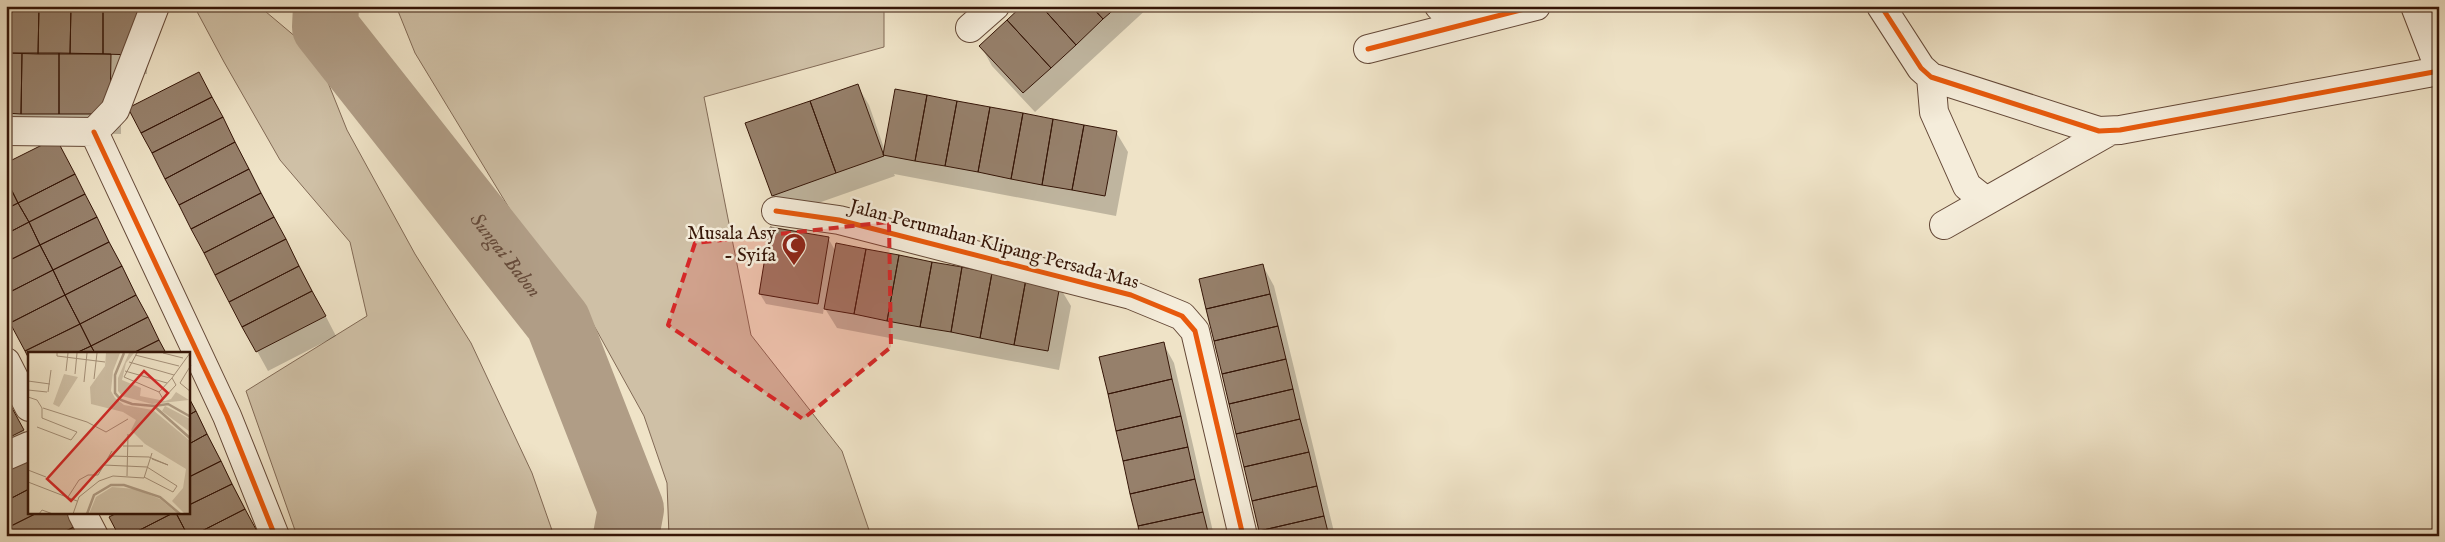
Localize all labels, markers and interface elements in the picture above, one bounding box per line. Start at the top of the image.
street label: Jalan Perumahan Klipang Persada Mas [845,194,1141,295]
water label: Sungai Babon [464,208,547,303]
place label: Musala Asy - Syifa [687,222,777,268]
mosque icon: Musala Asy - Syifa [781,232,807,266]
inset map [28,352,190,514]

